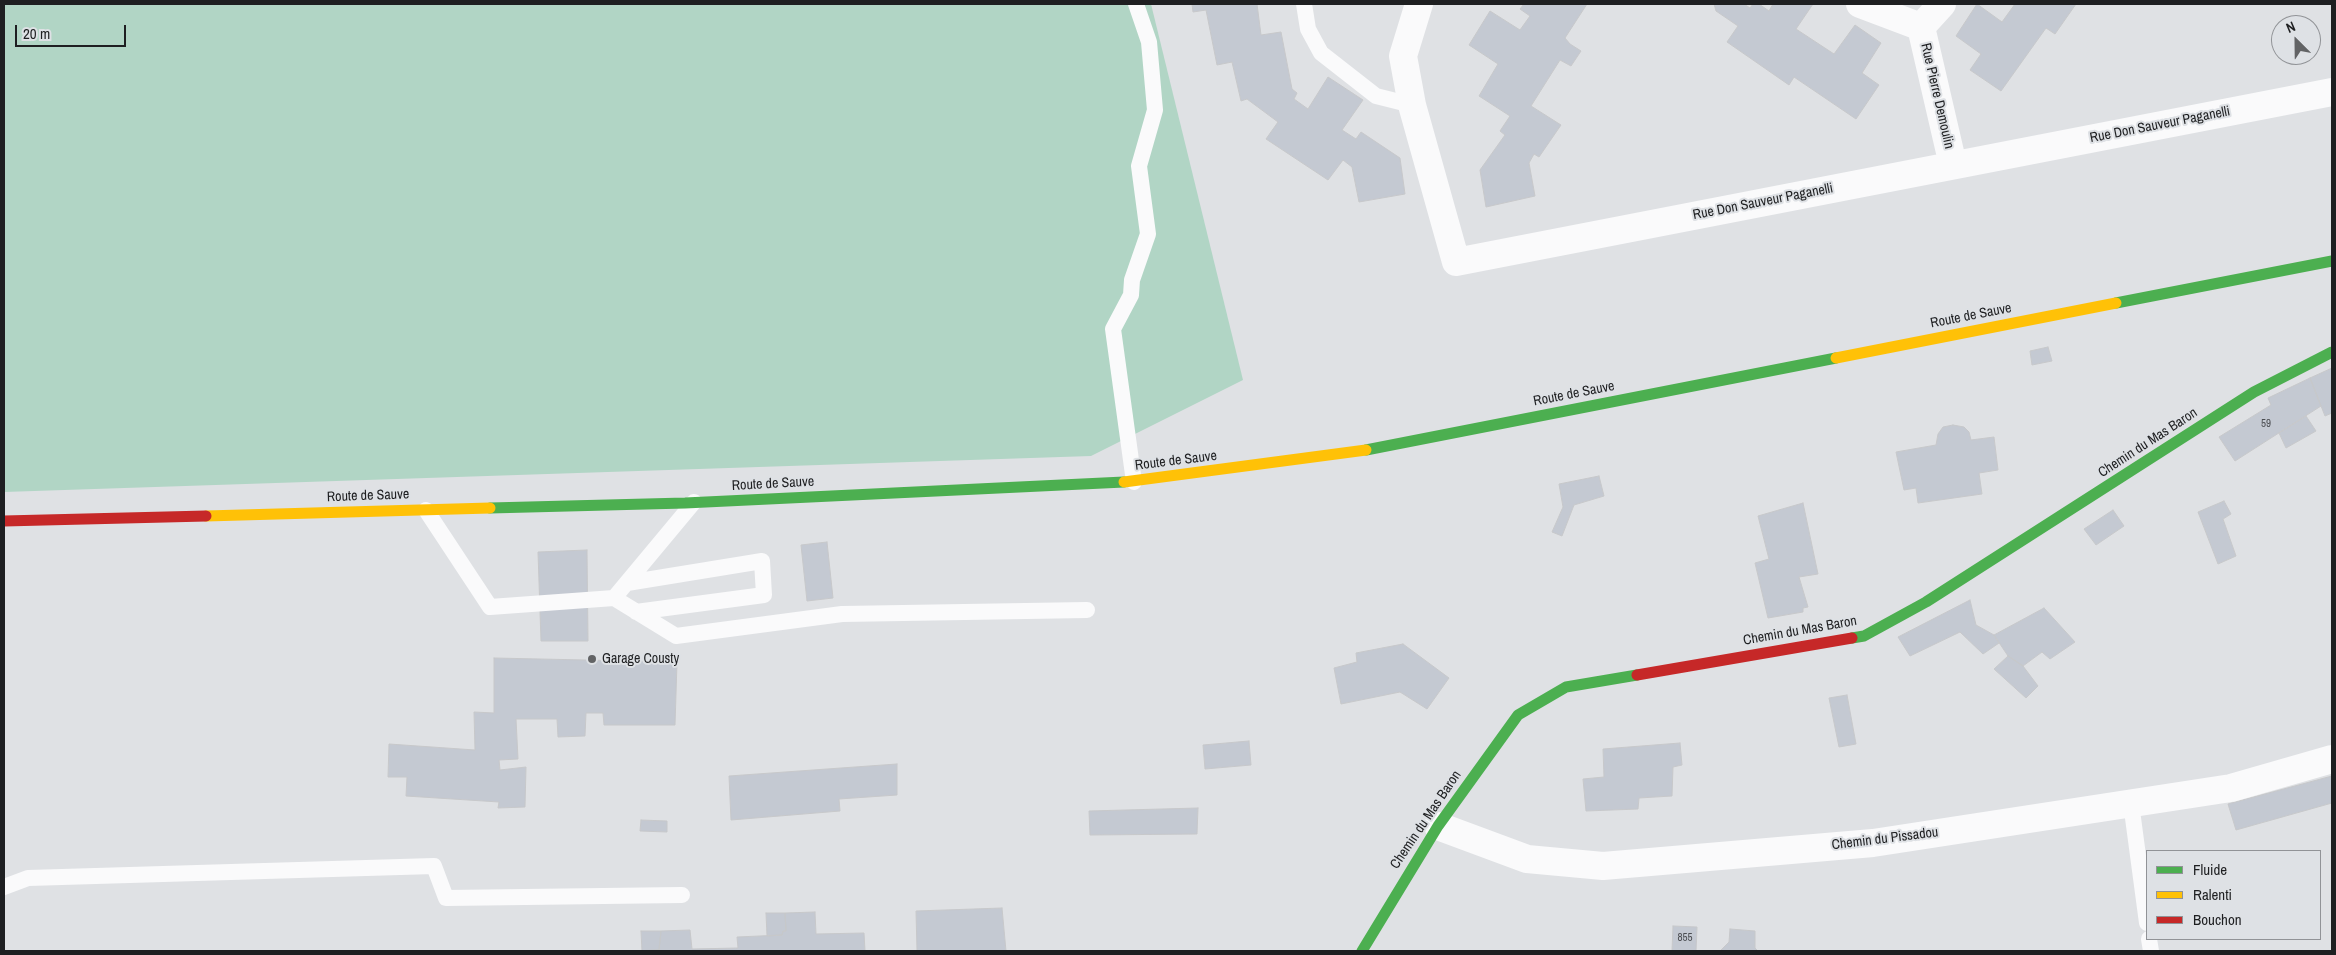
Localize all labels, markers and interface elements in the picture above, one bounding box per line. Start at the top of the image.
scale bar [18,15,129,47]
north arrow [2271,15,2321,65]
text: N [2283,17,2298,37]
text: 20 m [23,23,50,44]
street label: Rue Pierre Demoulin [1917,42,1957,150]
street label: Rue Don Sauveur Paganelli [2089,103,2231,147]
street label: Rue Don Sauveur Paganelli [1692,180,1834,224]
street label: Route de Sauve [1929,300,2013,332]
street label: Route de Sauve [1532,378,1616,410]
street label: Chemin du Mas Baron [2095,405,2201,481]
house number: 59 [2261,417,2271,431]
street label: Route de Sauve [1134,448,1218,474]
street label: Route de Sauve [731,473,815,495]
street label: Route de Sauve [327,486,409,506]
street label: Chemin du Mas Baron [1742,613,1858,649]
place label: Garage Cousty [602,651,679,667]
marker: Garage Cousty [586,653,598,665]
street label: Chemin du Mas Baron [1387,768,1465,872]
street label: Chemin du Pissadou [1831,824,1939,854]
legend [2146,850,2321,940]
text: Fluide [2193,859,2227,880]
text: Ralenti [2193,884,2232,905]
text: Bouchon [2193,909,2242,930]
house number: 855 [1677,931,1693,945]

